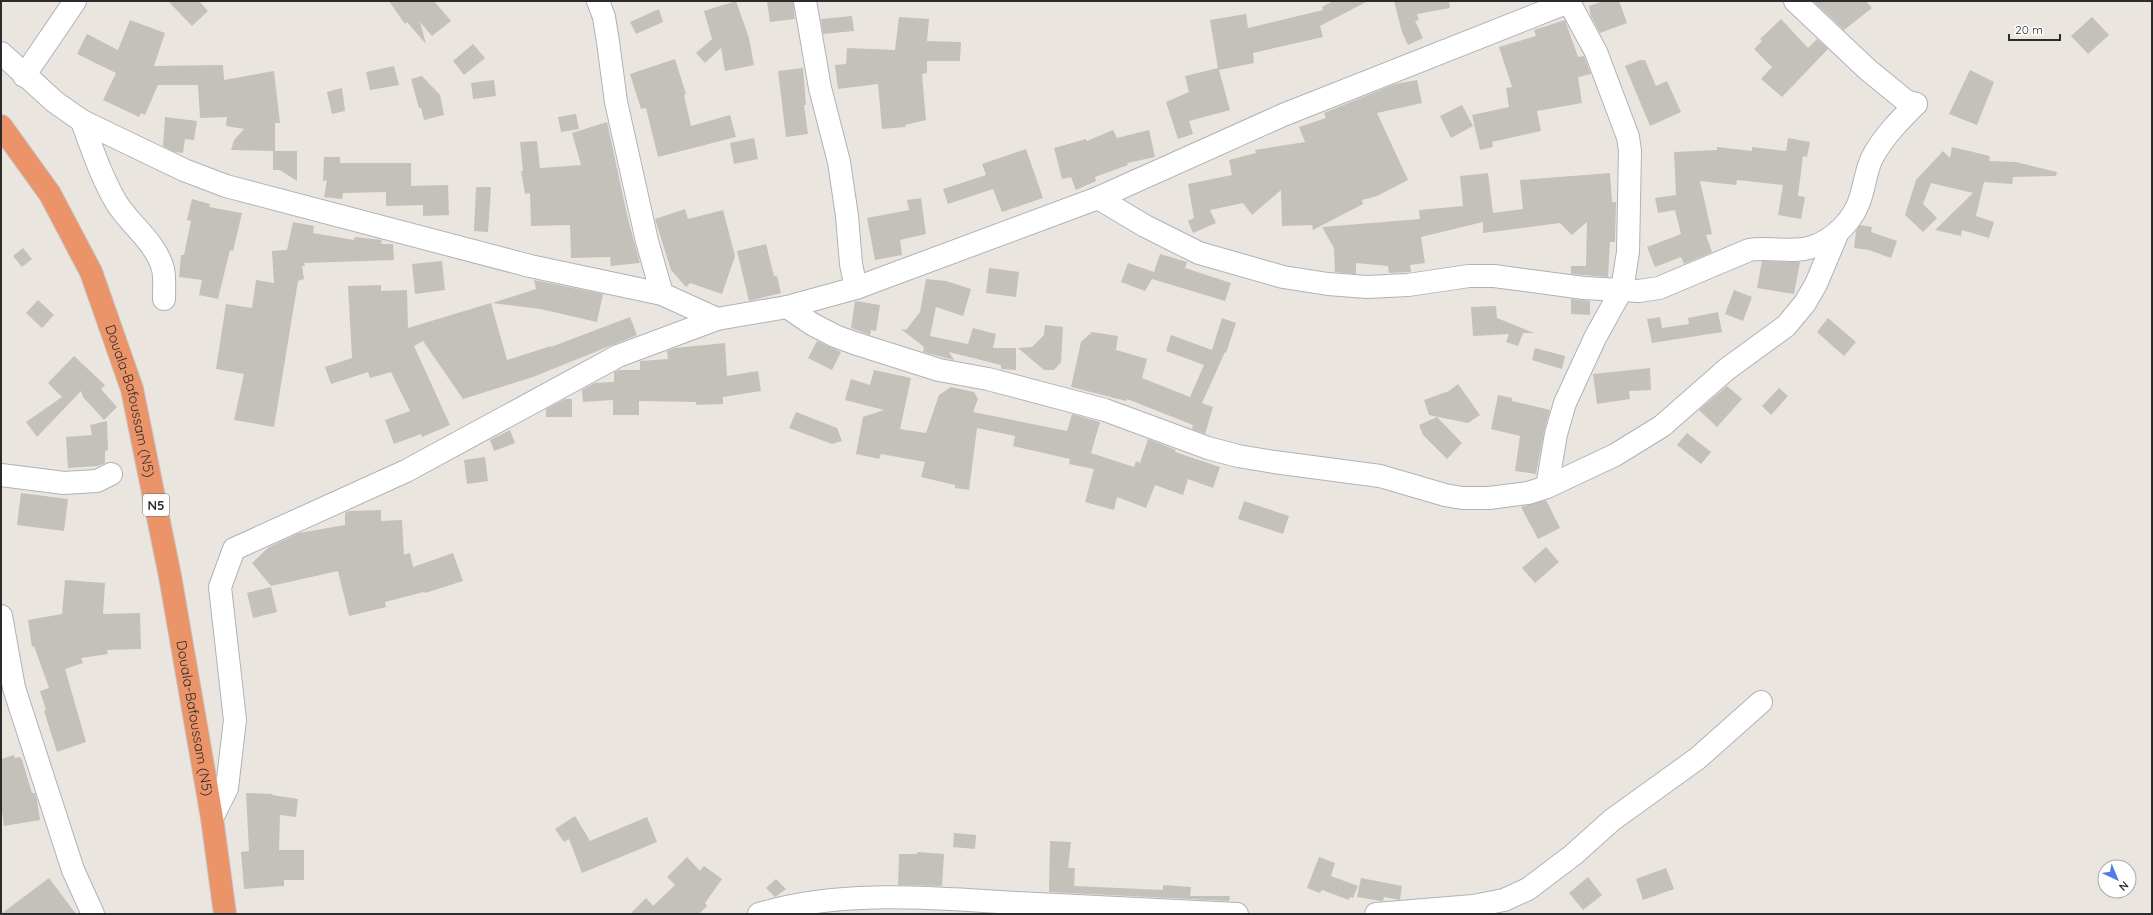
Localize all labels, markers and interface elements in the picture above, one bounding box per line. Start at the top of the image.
scale bar [2009,16,2060,42]
text: 20 m [2015,22,2043,37]
street label: Douala-Bafoussam (N5) [101,322,159,479]
road number: N5 [143,494,169,516]
street label: Douala-Bafoussam (N5) [172,639,217,797]
north arrow [2097,859,2137,899]
text: N [2116,878,2132,894]

